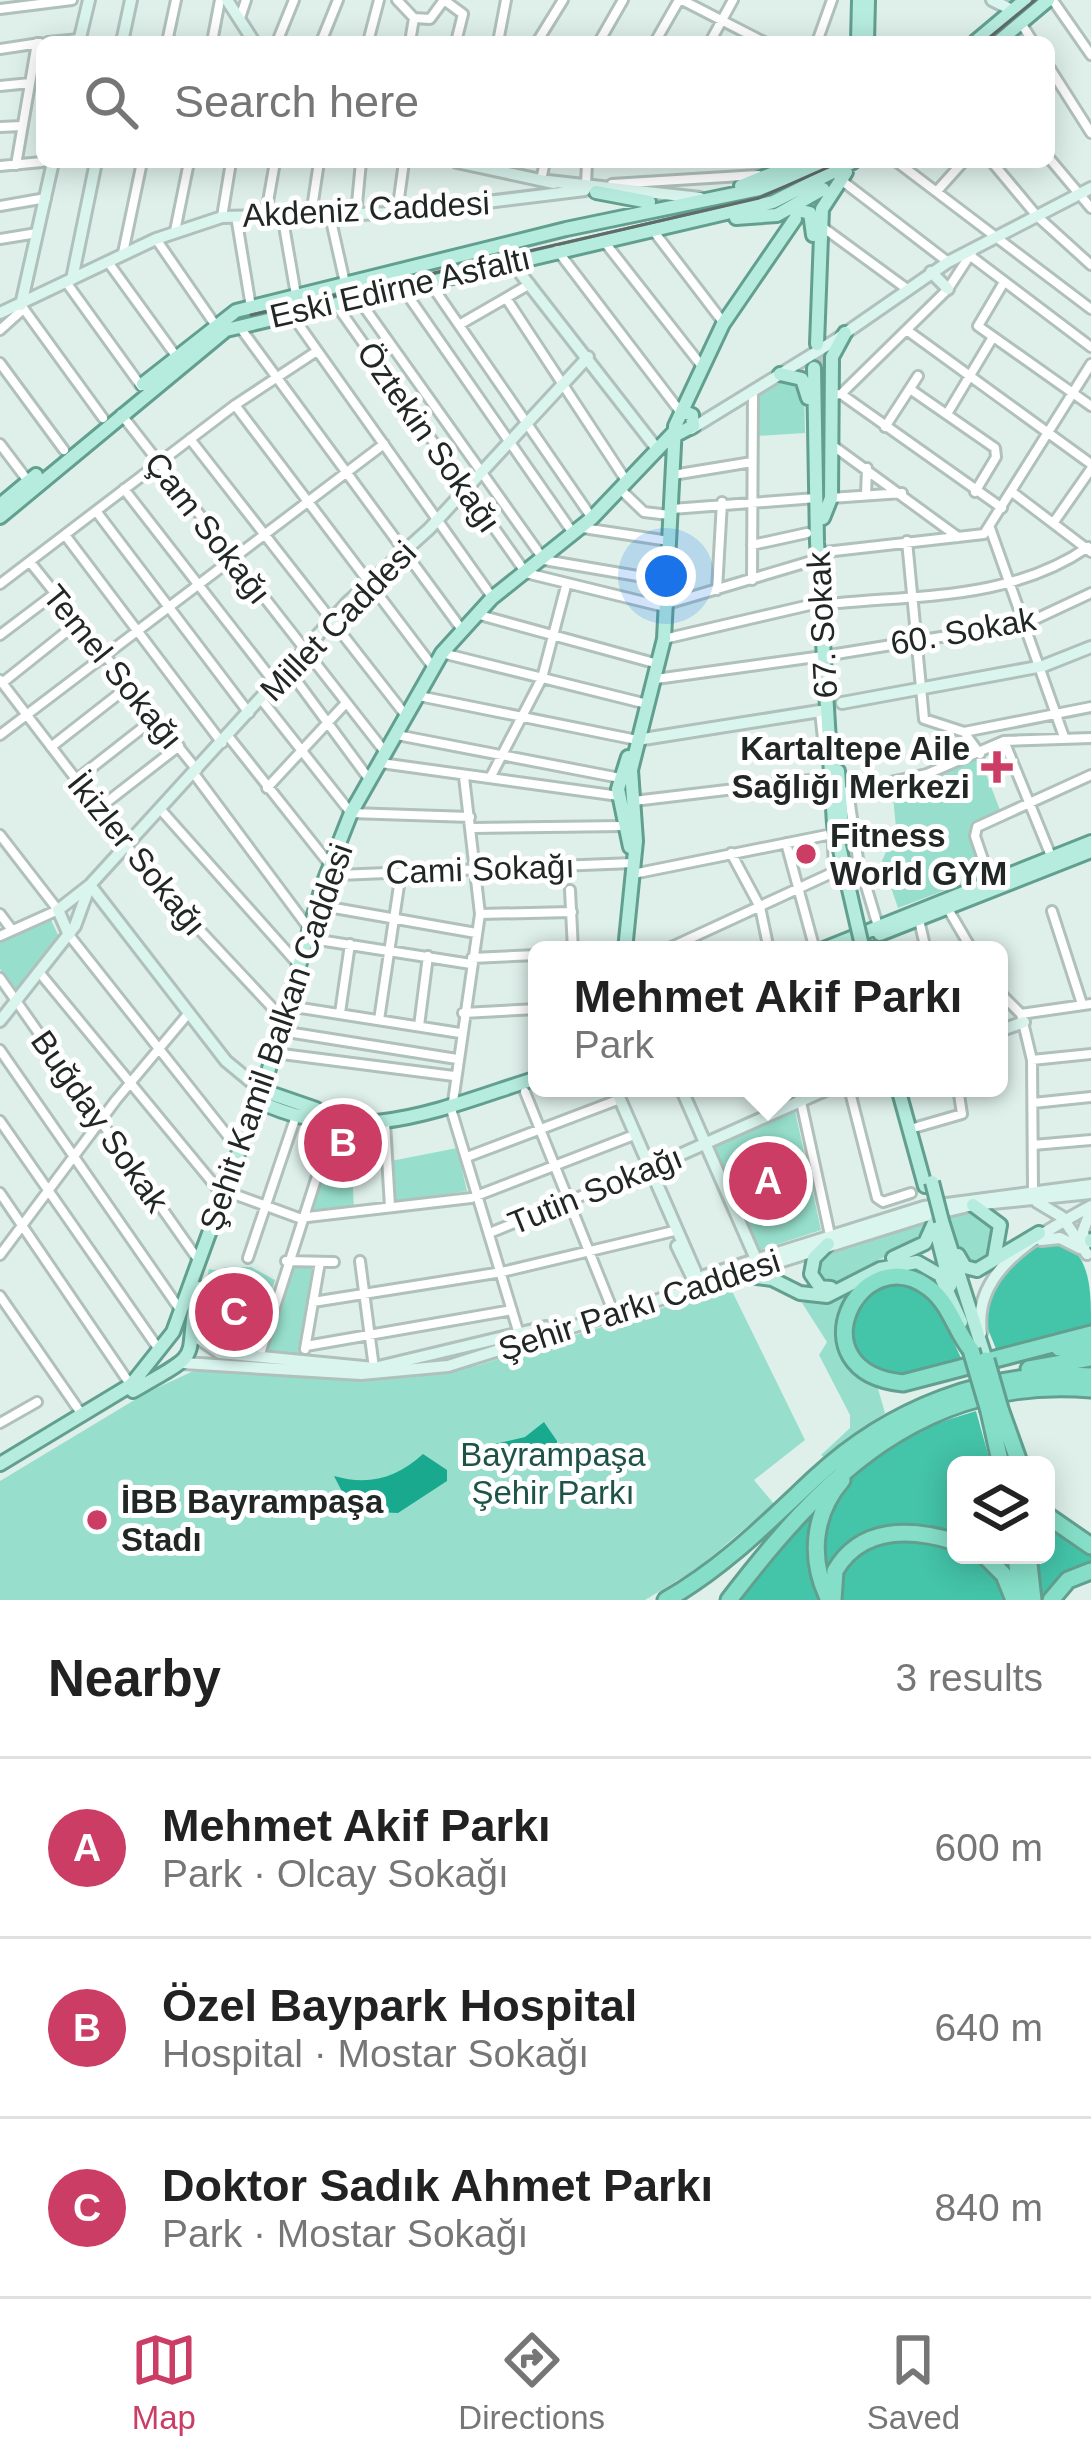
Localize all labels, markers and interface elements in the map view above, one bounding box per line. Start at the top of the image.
search box [36,36,1055,168]
icon: search [78,69,144,135]
text: Search here [174,76,419,127]
street label: Akdeniz Caddesi [241,184,491,234]
street label: Eski Edirne Asfaltı [266,239,534,335]
street label: Öztekin Sokağı [350,335,508,539]
street label: Çam Sokağı [138,445,278,611]
street label: Millet Caddesi [253,534,423,708]
your location [636,546,696,606]
street label: 67. Sokak [800,550,844,699]
street label: Temel Sokağı [36,578,190,756]
street label: 60. Sokak [888,600,1039,662]
place label: Kartaltepe Aile Sağlığı Merkezi [732,730,970,805]
marker: Kartaltepe Aile Sağlığı Merkezi [981,751,1013,783]
street label: İkizler Sokağı [60,765,214,943]
place label: Fitness World GYM [830,817,1007,892]
street label: Şehit Kamil Balkan Caddesi [191,838,361,1236]
marker: Fitness World GYM [793,841,819,867]
street label: Cami Sokağı [385,847,575,891]
popup [528,941,1008,1097]
text: Mehmet Akif Parkı [574,971,962,1022]
street label: Buğday Sokak [24,1023,176,1219]
text: Park [574,1023,654,1066]
pin: B [304,1098,382,1188]
pin: A [729,1136,807,1226]
street label: Tutin Sokağı [503,1138,687,1242]
street label: Şehir Parkı Caddesi [494,1242,784,1368]
pin: C [195,1267,273,1357]
park label: Bayrampaşa Şehir Parkı [460,1436,646,1511]
map controls [947,1456,1055,1564]
button: layers [947,1456,1055,1564]
place label: İBB Bayrampaşa Stadı [121,1483,384,1558]
marker: İBB Bayrampaşa Stadı [84,1507,110,1533]
text: Nearby [48,1650,221,1707]
text: 3 results [896,1656,1043,1699]
text: Mehmet Akif Parkı [162,1800,550,1851]
text: A [73,1826,101,1869]
text: 600 m [935,1826,1043,1869]
text: Park · Olcay Sokağı [162,1852,509,1895]
text: Özel Baypark Hospital [162,1980,637,2031]
text: B [73,2006,101,2049]
text: 640 m [935,2006,1043,2049]
text: Hospital · Mostar Sokağı [162,2032,589,2075]
text: Doktor Sadık Ahmet Parkı [162,2160,713,2211]
text: C [73,2186,101,2229]
text: 840 m [935,2186,1043,2229]
text: Park · Mostar Sokağı [162,2212,528,2255]
tab: Map [131,2327,197,2437]
tab: Directions [458,2327,605,2437]
tab: Saved [867,2327,960,2437]

